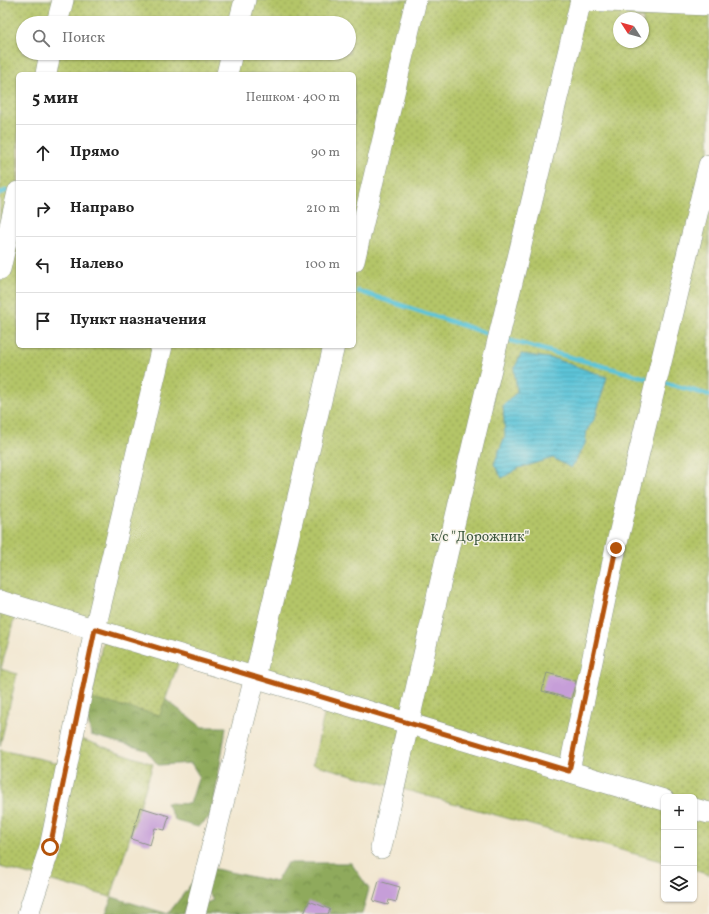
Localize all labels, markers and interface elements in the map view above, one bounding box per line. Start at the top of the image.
north arrow [613,12,649,48]
search box [16,16,356,60]
icon: search [30,27,52,49]
text: Поиск [62,28,105,49]
text: 5 мин [32,87,78,110]
text: Пешком · 400 m [246,89,340,107]
icon: ahead [32,142,54,164]
text: Прямо [70,142,119,163]
text: 90 m [311,144,340,162]
icon: right [32,198,54,220]
text: Направо [70,198,134,219]
text: 210 m [306,200,340,218]
icon: left [32,254,54,276]
text: Налево [70,254,124,275]
text: 100 m [305,256,340,274]
icon: arrive [32,310,54,332]
text: Пункт назначения [70,310,206,331]
park label: к/с "Дорожник" [431,528,529,547]
route end [607,539,625,557]
map controls [661,794,697,902]
button: + [661,794,697,830]
button: − [661,830,697,866]
route start [41,838,59,856]
button: layers [661,866,697,902]

